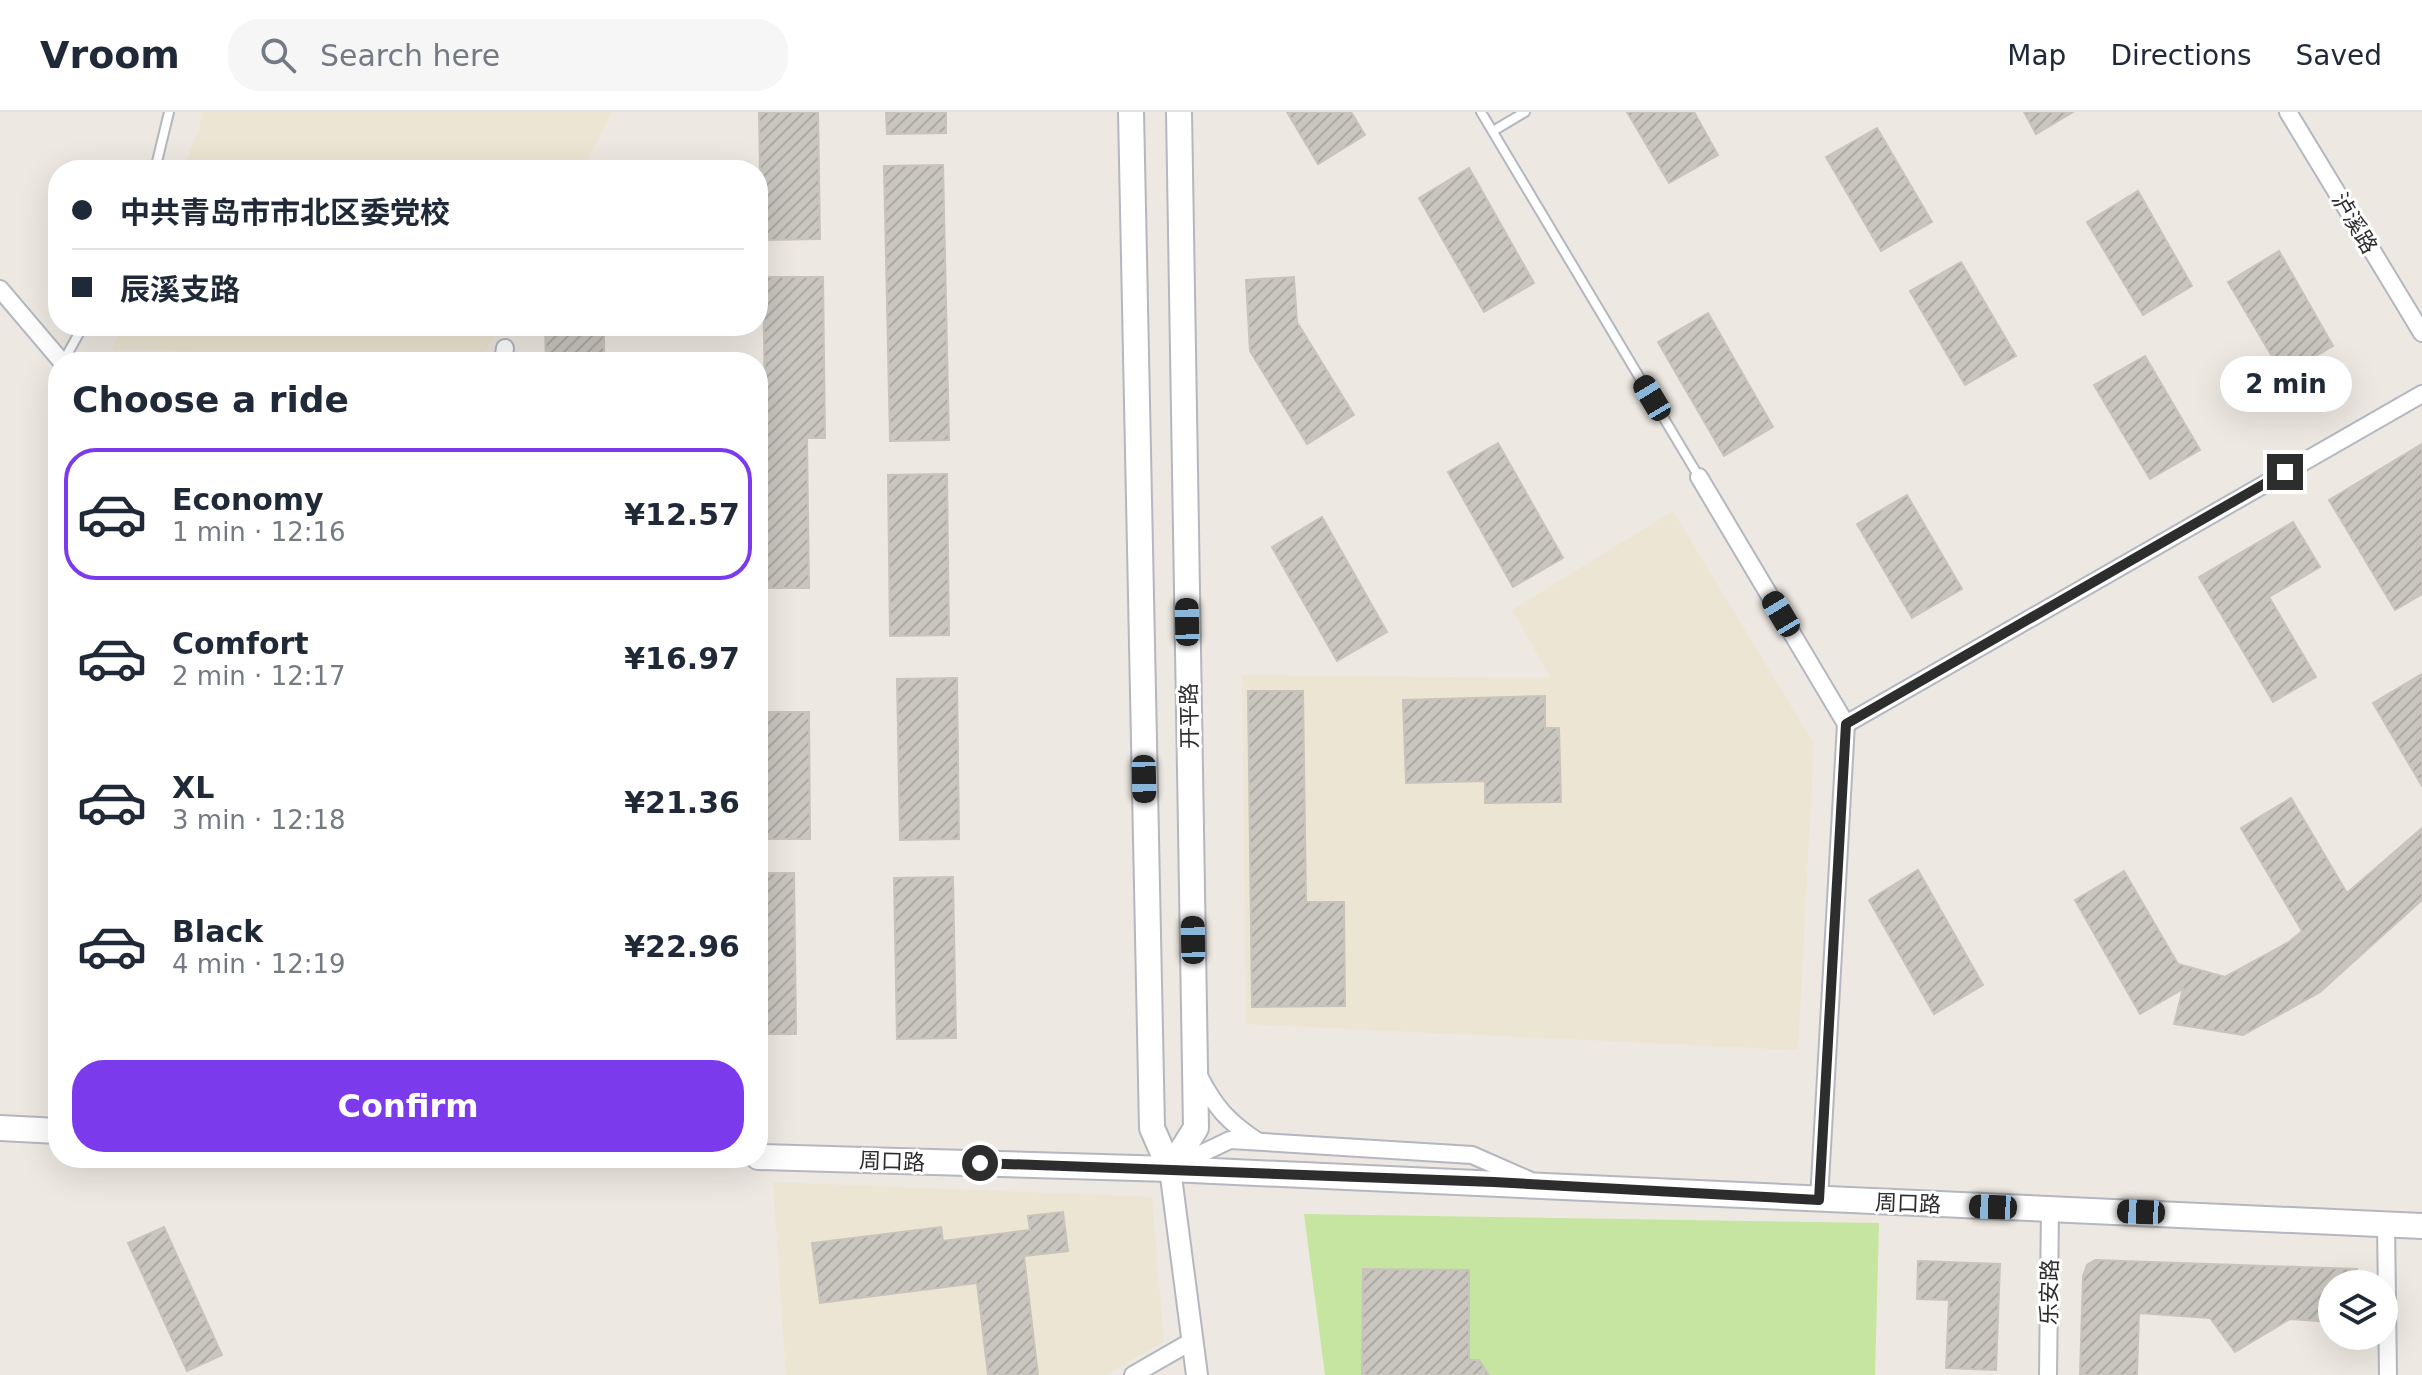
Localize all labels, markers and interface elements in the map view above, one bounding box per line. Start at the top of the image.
search box [228,19,788,91]
text: Vroom [40,33,180,77]
icon: search [256,33,300,77]
text: Search here [320,38,500,73]
text: Map [2007,39,2066,72]
text: Directions [2110,39,2251,72]
text: Saved [2295,39,2382,72]
street label: 泸溪路 [2327,189,2382,258]
text: 中共青岛市市北区委党校 [120,195,450,230]
text: 辰溪支路 [120,272,240,307]
callout: 2 min [2219,356,2351,412]
text: 2 min [2245,369,2327,399]
car [1629,371,1675,425]
text: Choose a ride [72,379,349,420]
route end [2267,454,2303,490]
icon: car [76,478,148,550]
text: Economy [172,482,324,517]
text: ¥12.57 [624,497,740,532]
text: 1 min · 12:16 [172,517,346,547]
car [1758,587,1804,641]
car [1175,598,1199,646]
icon: car [76,622,148,694]
text: Comfort [172,626,309,661]
text: ¥16.97 [624,641,740,676]
text: 2 min · 12:17 [172,661,346,691]
street label: 开平路 [1176,683,1203,749]
car [1132,755,1156,803]
icon: car [76,766,148,838]
text: XL [172,770,214,805]
text: ¥21.36 [624,785,740,820]
text: 3 min · 12:18 [172,805,346,835]
icon: car [76,910,148,982]
text: Black [172,914,263,949]
car [1181,916,1205,964]
text: ¥22.96 [624,929,740,964]
text: 4 min · 12:19 [172,949,346,979]
button: Confirm [72,1060,744,1152]
route start [962,1145,998,1181]
street label: 周口路 [859,1148,925,1175]
street label: 周口路 [1875,1190,1941,1217]
car [1969,1194,2017,1220]
car [2117,1199,2165,1225]
street label: 乐安路 [2036,1259,2063,1325]
map controls [2318,1270,2398,1350]
button: layers [2318,1270,2398,1350]

